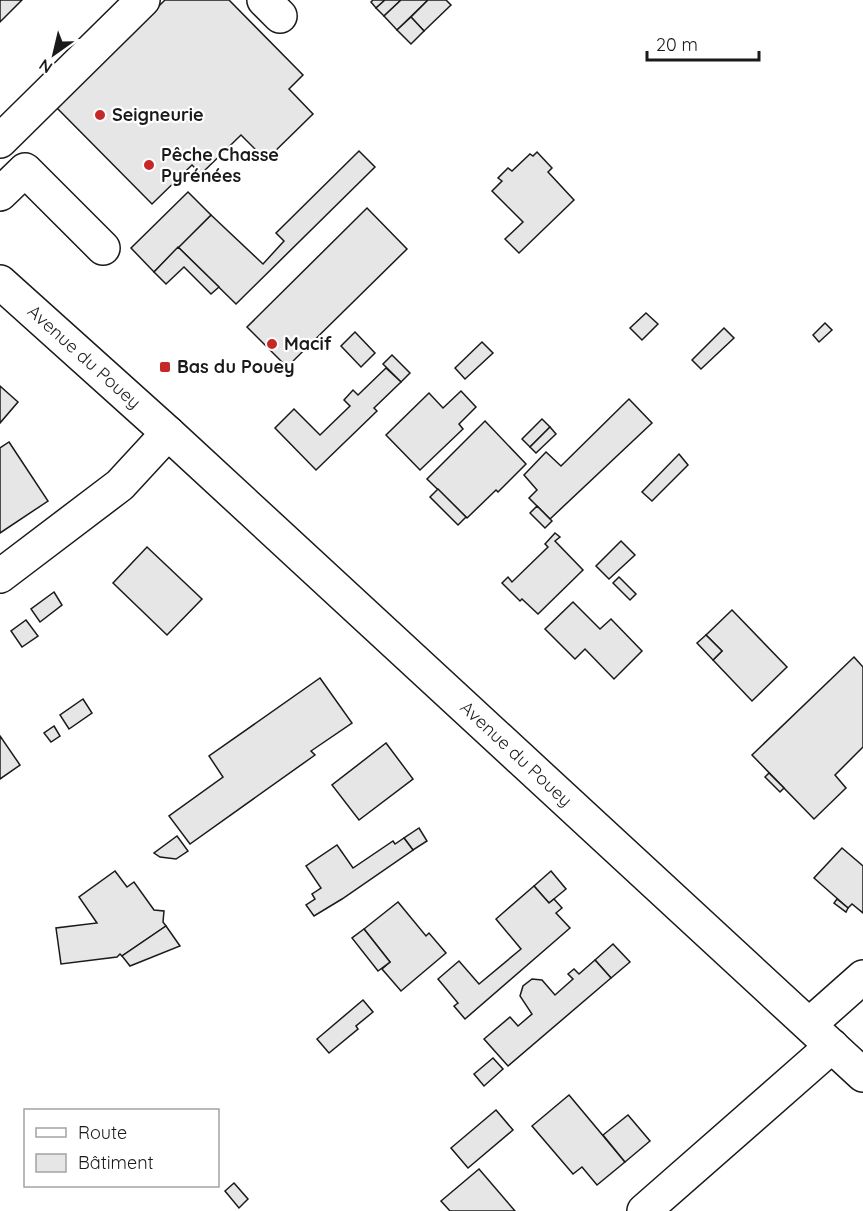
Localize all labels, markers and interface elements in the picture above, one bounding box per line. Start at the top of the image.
north arrow [24,24,84,84]
scale bar [647,24,760,62]
text: 20 m [656,33,698,56]
text: N [35,55,56,78]
place label: Seigneurie [112,103,204,126]
marker: Seigneurie [93,108,107,122]
place label: Pêche Chasse Pyrénées [161,143,279,187]
marker: Pêche Chasse Pyrénées [142,158,156,172]
street label: Avenue du Pouey [23,300,146,414]
place label: Macif [284,332,332,355]
marker: Macif [265,337,279,351]
place label: Bas du Pouey [177,355,295,378]
marker: Bas du Pouey [158,360,172,374]
street label: Avenue du Pouey [456,696,577,811]
legend [24,1109,219,1187]
text: Route [78,1121,127,1144]
text: Bâtiment [78,1151,154,1174]

